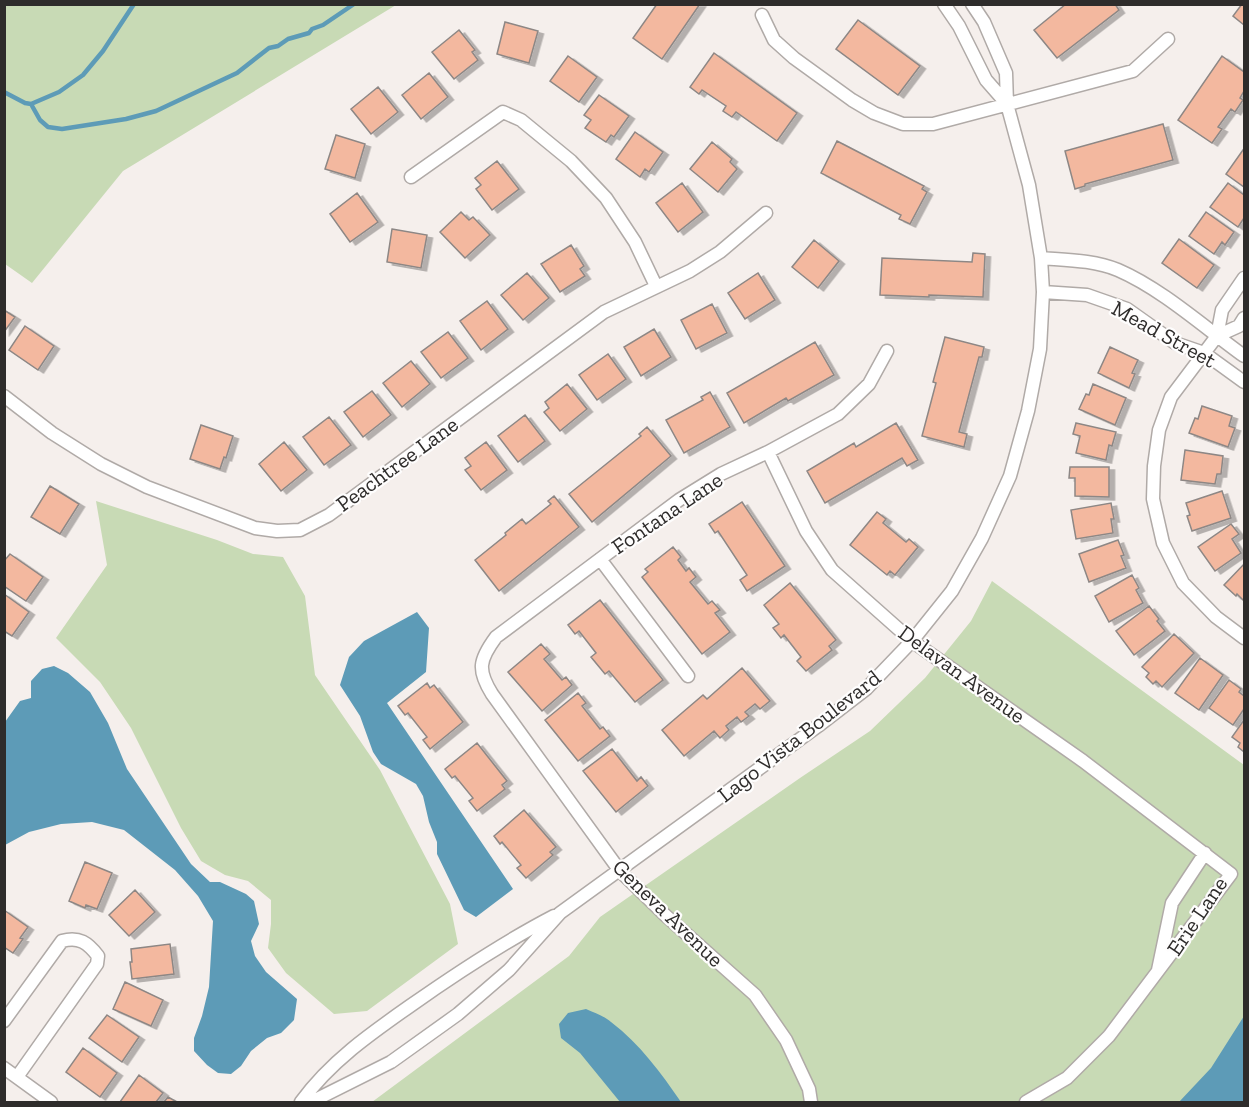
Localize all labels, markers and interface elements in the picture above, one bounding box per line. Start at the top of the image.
street label: Mead Street [1107,294,1222,374]
street label: Peachtree Lane [331,411,463,517]
street label: Fontana Lane [606,466,728,560]
street label: Delavan Avenue [893,619,1031,729]
street label: Lago Vista Boulevard [712,664,886,808]
street label: Geneva Avenue [607,853,729,973]
street label: Erie Lane [1161,871,1233,961]

